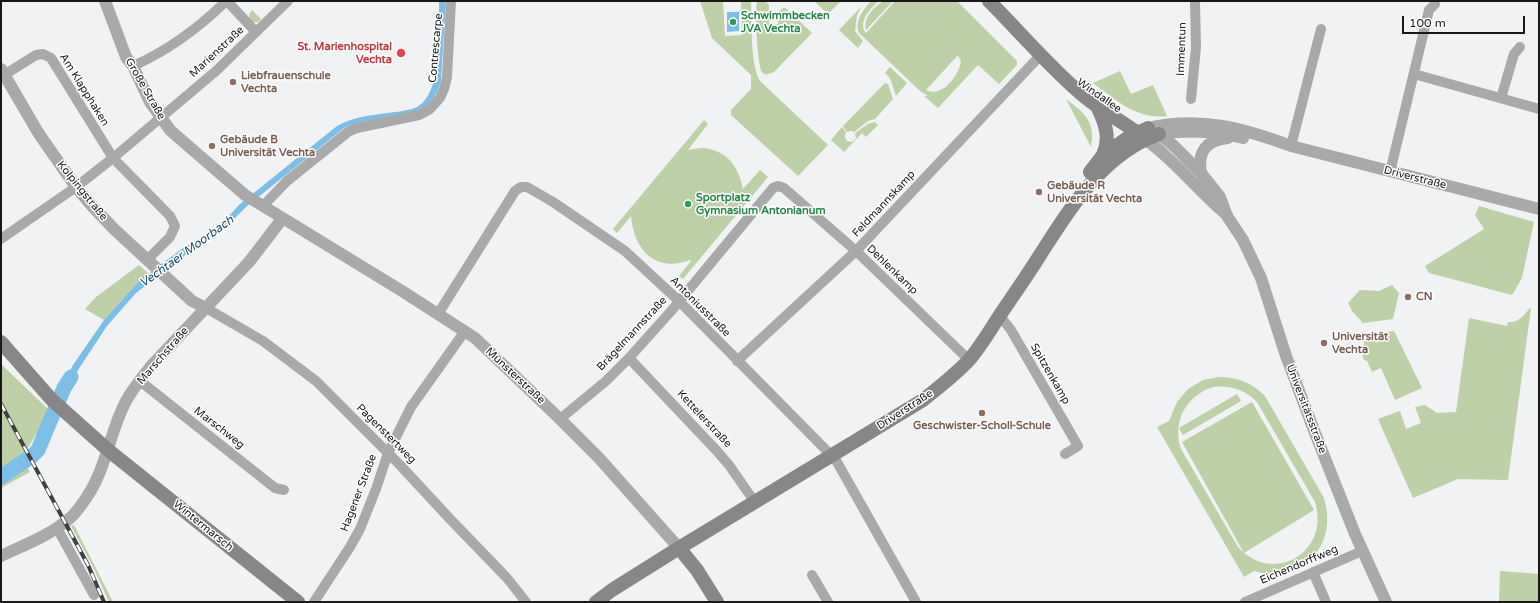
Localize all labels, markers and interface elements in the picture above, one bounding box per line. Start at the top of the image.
scale bar [1404,8,1527,34]
place label: Schwimmbecken JVA Vechta [741,9,830,35]
street label: Contrescarpe [426,13,446,83]
text: 100 m [1409,16,1446,30]
marker: Schwimmbecken JVA Vechta [728,17,738,27]
street label: Immentun [1174,22,1190,76]
street label: Marienstraße [187,23,247,81]
place label: St. Marienhospital Vechta [297,40,392,66]
marker: St. Marienhospital Vechta [395,47,407,59]
street label: Am Klapphaken [56,51,112,129]
street label: Große Straße [122,56,168,122]
place label: Liebfrauenschule Vechta [241,69,331,95]
street label: Windallee [1074,76,1124,116]
marker: Liebfrauenschule Vechta [228,77,238,87]
place label: Gebäude B Universität Vechta [220,133,315,159]
marker: Gebäude B Universität Vechta [207,141,217,151]
street label: Kolpingstraße [54,159,110,223]
street label: Driverstraße [1382,164,1448,192]
street label: Feldmannskamp [850,168,918,240]
place label: Gebäude R Universität Vechta [1047,179,1142,205]
marker: Gebäude R Universität Vechta [1034,187,1044,197]
place label: Sportplatz Gymnasium Antonianum [696,191,825,217]
marker: Sportplatz Gymnasium Antonianum [683,199,693,209]
water label: Vechtaer Moorbach [137,213,237,291]
street label: Dehlenkamp [864,242,920,298]
street label: Antoniusstraße [667,274,733,340]
place label: CN [1416,290,1432,304]
marker: CN [1403,292,1413,302]
street label: Brägelmannstraße [594,294,670,374]
street label: Marschstraße [135,325,191,387]
place label: Universität Vechta [1332,330,1388,356]
marker: Universität Vechta [1319,338,1329,348]
street label: Spitzenkamp [1027,341,1073,407]
street label: Münsterstraße [483,345,547,407]
street label: Universitätsstraße [1283,363,1329,455]
street label: Kettelerstraße [674,387,734,451]
street label: Driverstraße [875,387,935,433]
street label: Pagenstertweg [353,401,419,467]
street label: Marschweg [191,404,247,452]
marker: Geschwister-Scholl-Schule [977,408,987,418]
place label: Geschwister-Scholl-Schule [913,419,1051,433]
street label: Hagener Straße [338,452,380,534]
street label: Wintermarsch [170,498,236,554]
street label: Eichendorffweg [1258,543,1340,587]

